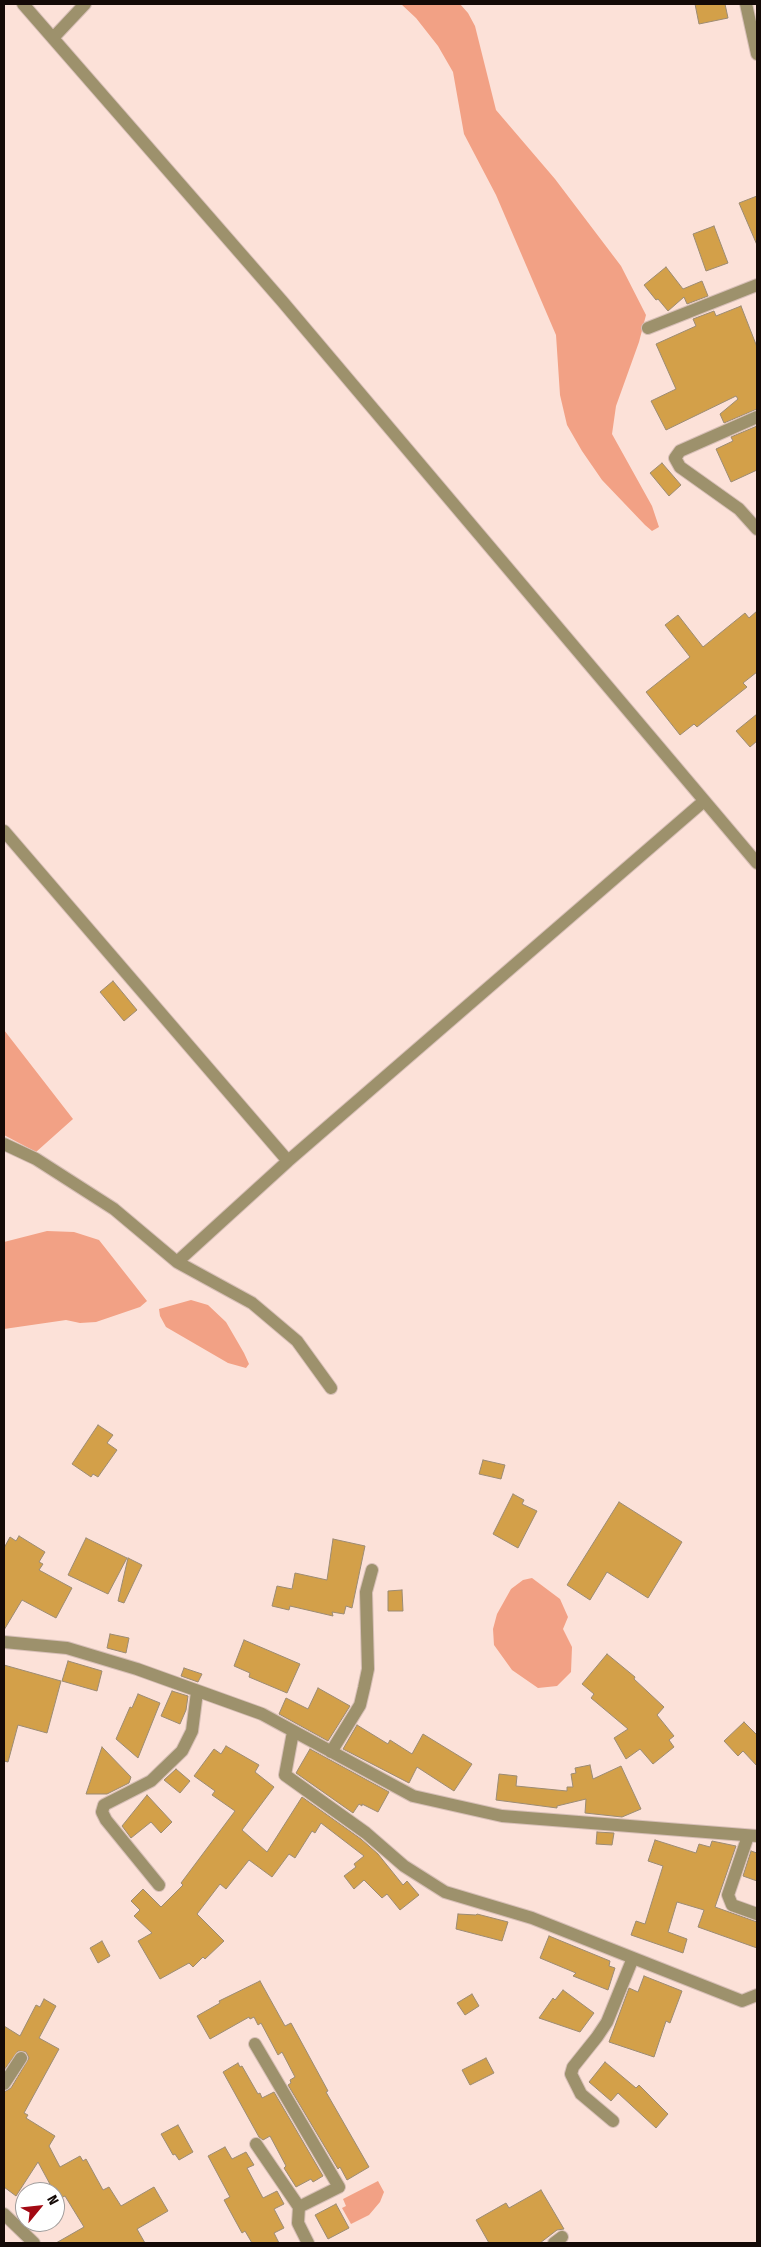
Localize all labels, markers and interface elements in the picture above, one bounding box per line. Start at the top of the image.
north arrow [15,2182,65,2232]
text: N [43,2192,62,2208]

